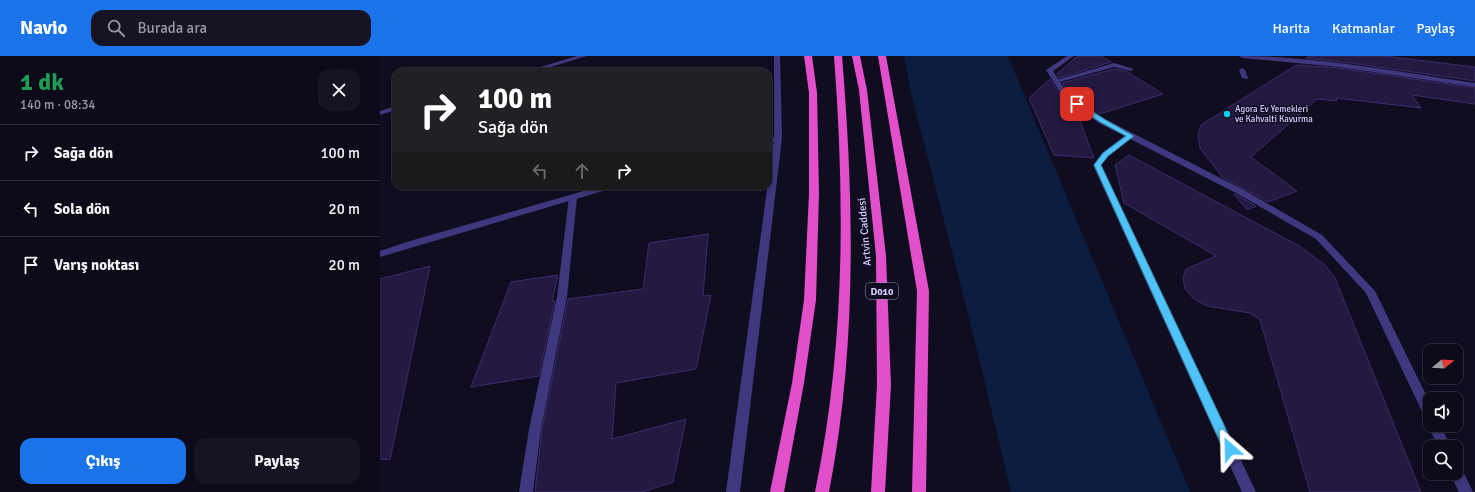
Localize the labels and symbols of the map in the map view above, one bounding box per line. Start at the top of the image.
pin [1060,87,1094,121]
place label: Agora Ev Yemekleri ve Kahvalti Kavurma [1235,104,1313,125]
marker: Agora Ev Yemekleri ve Kahvalti Kavurma [1222,109,1232,119]
street label: Artvin Caddesi [855,197,874,267]
road number: D010 [866,283,898,299]
north arrow [1423,344,1463,384]
position arrow [1209,428,1251,470]

